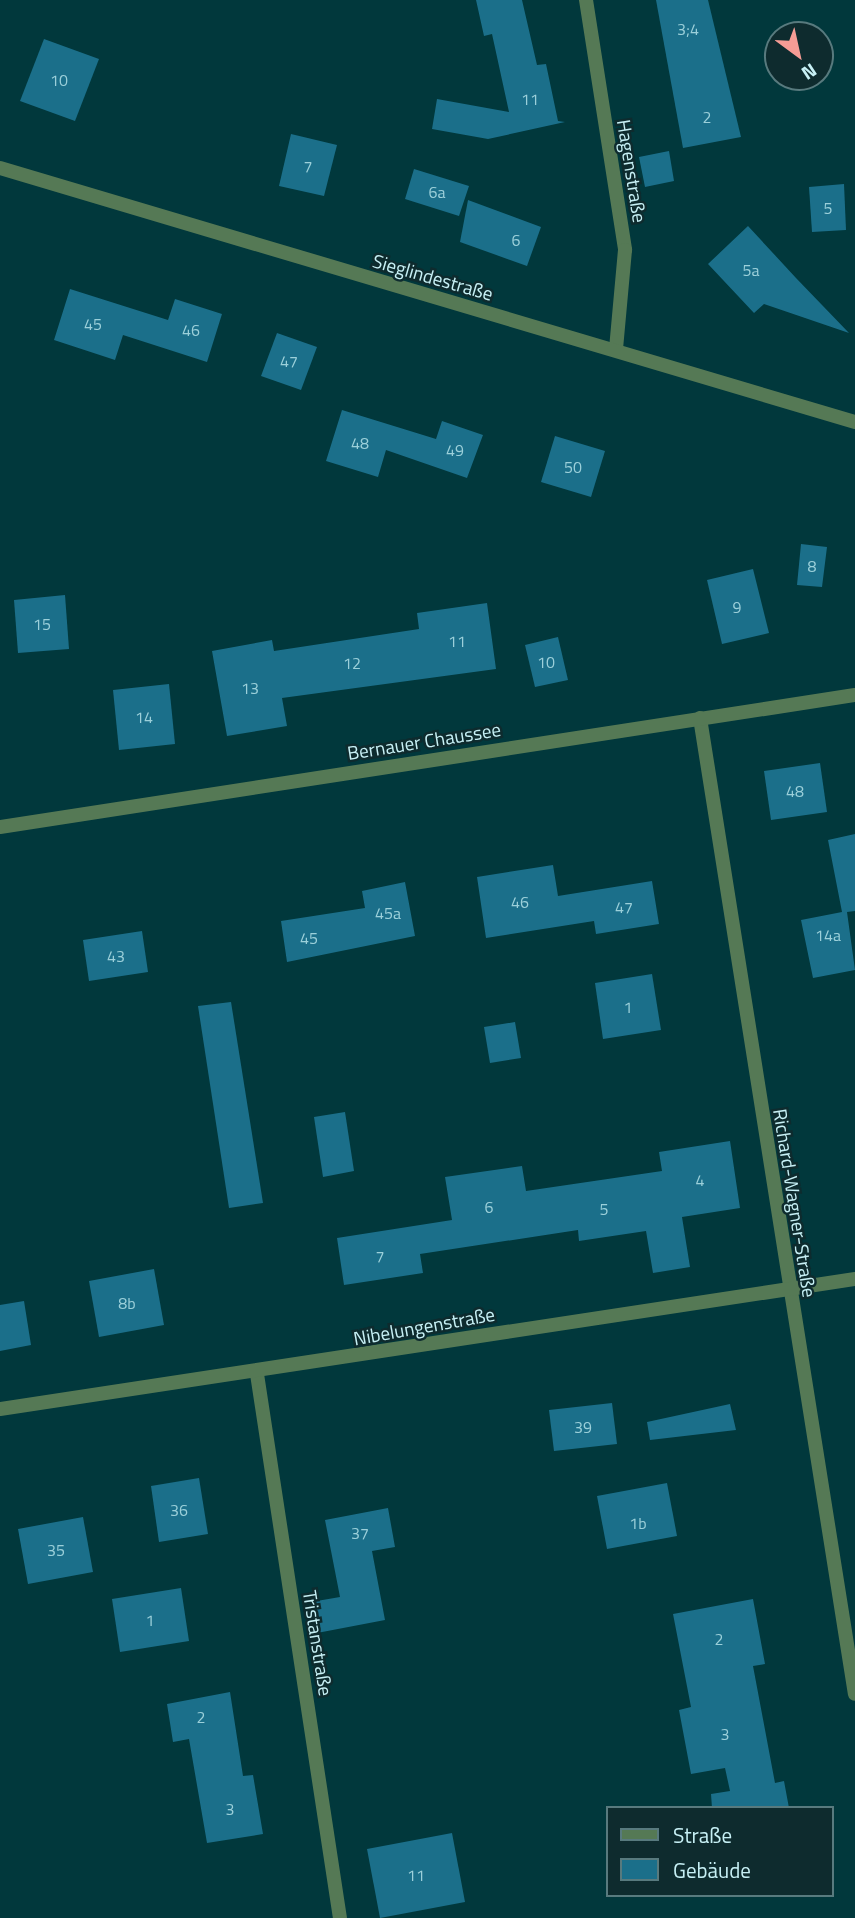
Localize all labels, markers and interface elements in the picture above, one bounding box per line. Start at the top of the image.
house number: 3;4 [677,19,699,39]
north arrow [764,21,834,91]
text: N [796,57,823,88]
house number: 10 [50,70,68,90]
house number: 11 [521,89,539,109]
house number: 2 [703,107,711,127]
street label: Hagenstraße [613,118,651,224]
house number: 7 [304,156,312,176]
house number: 6a [429,182,445,202]
house number: 5 [824,198,832,218]
house number: 6 [512,230,520,250]
street label: Sieglindestraße [370,249,496,305]
house number: 5a [743,260,759,280]
house number: 45 [84,314,102,334]
house number: 46 [182,320,200,340]
house number: 47 [280,351,298,371]
house number: 48 [351,433,369,453]
house number: 49 [446,440,464,460]
house number: 50 [564,457,582,477]
house number: 8 [808,556,816,576]
house number: 9 [733,597,741,617]
house number: 15 [33,614,51,634]
house number: 11 [448,631,466,651]
house number: 10 [537,652,555,672]
house number: 12 [343,653,361,673]
house number: 13 [241,678,259,698]
house number: 14 [135,707,153,727]
street label: Bernauer Chaussee [346,718,502,764]
house number: 48 [786,781,804,801]
house number: 46 [511,892,529,912]
house number: 47 [615,897,633,917]
house number: 45a [375,903,401,923]
house number: 14a [815,925,841,945]
house number: 45 [300,928,318,948]
house number: 43 [107,946,125,966]
house number: 1 [624,997,632,1017]
street label: Richard-Wagner-Straße [769,1107,821,1299]
house number: 4 [696,1170,704,1190]
house number: 6 [485,1197,493,1217]
house number: 5 [600,1199,608,1219]
house number: 7 [376,1246,384,1266]
house number: 8b [118,1293,136,1313]
street label: Nibelungenstraße [352,1302,496,1350]
house number: 39 [574,1417,592,1437]
house number: 36 [170,1500,188,1520]
house number: 1b [629,1513,647,1533]
house number: 37 [351,1523,369,1543]
house number: 35 [47,1540,65,1560]
street label: Tristanstraße [298,1589,338,1697]
house number: 1 [146,1610,154,1630]
house number: 2 [715,1629,723,1649]
house number: 2 [197,1707,205,1727]
house number: 3 [721,1724,729,1744]
house number: 3 [226,1799,234,1819]
legend [606,1806,834,1897]
text: Straße [673,1819,732,1851]
text: Gebäude [673,1854,751,1886]
house number: 11 [407,1865,425,1885]

